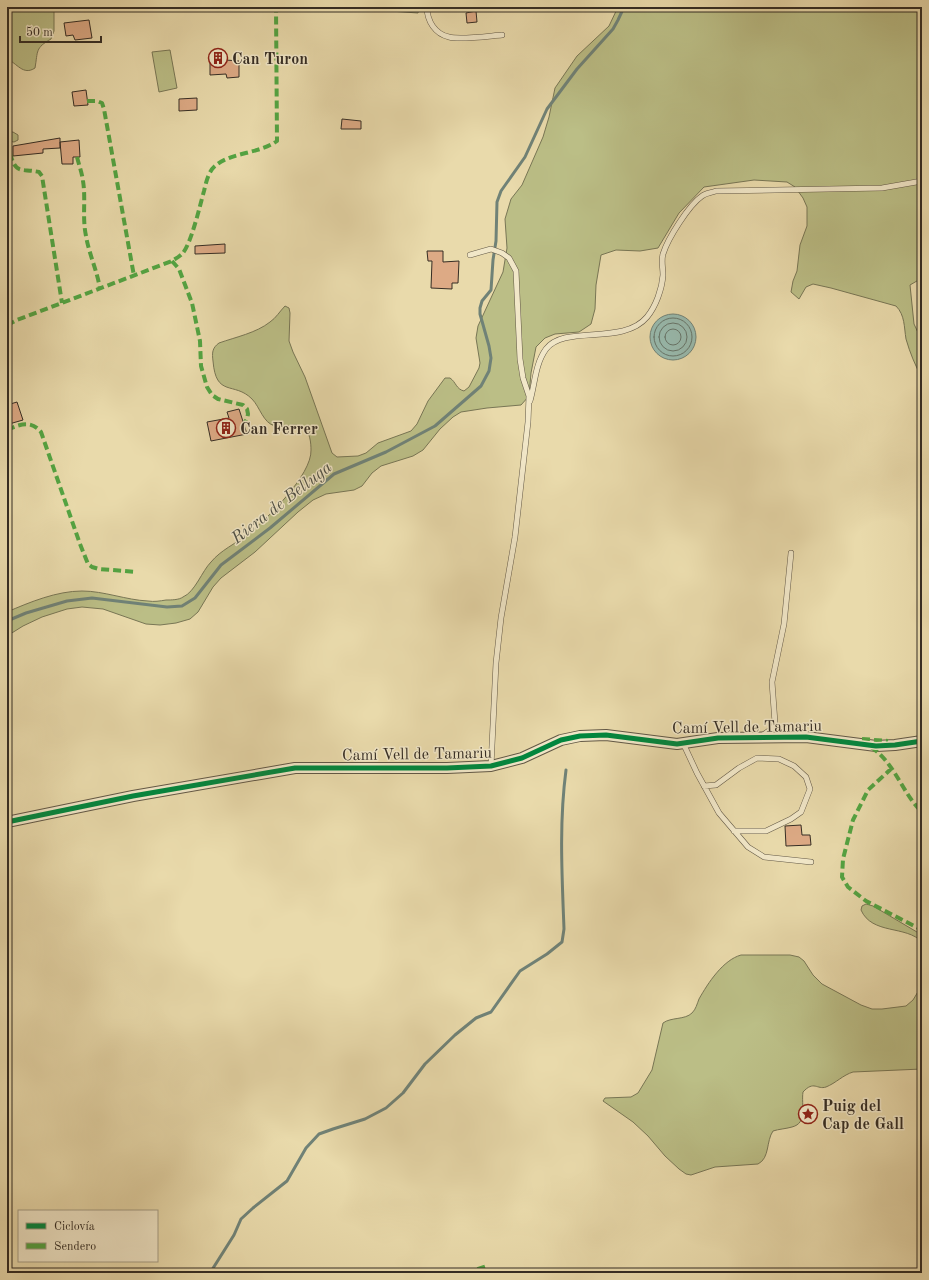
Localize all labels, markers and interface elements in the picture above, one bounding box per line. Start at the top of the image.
scale bar [20,18,101,44]
text: 50 m [26,26,53,39]
building icon: Can Turon [207,47,229,69]
place label: Can Turon [232,52,308,68]
building icon: Can Ferrer [215,417,237,439]
place label: Can Ferrer [240,422,318,438]
water label: Riera de Belluga [228,459,335,548]
street label: Camí Vell de Tamariu [672,719,823,737]
street label: Camí Vell de Tamariu [342,746,493,764]
place label: Puig del Cap de Gall [822,1099,904,1133]
place icon: Puig del Cap de Gall [797,1103,819,1125]
legend [18,1210,158,1262]
text: Ciclovía [54,1221,95,1233]
text: Sendero [54,1241,96,1253]

